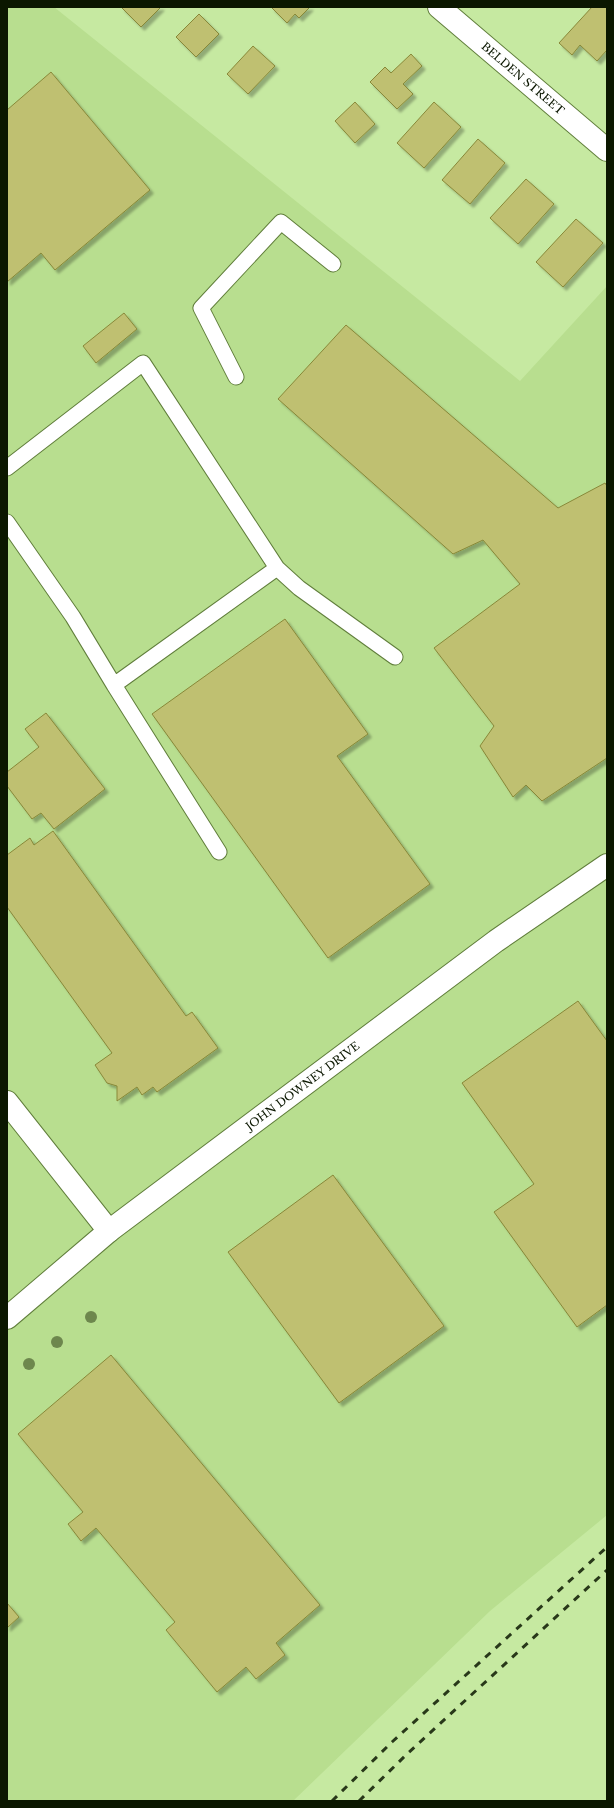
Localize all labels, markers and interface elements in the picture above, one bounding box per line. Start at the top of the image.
street label: BELDEN STREET [478,39,567,118]
street label: JOHN DOWNEY DRIVE [241,1039,362,1134]

